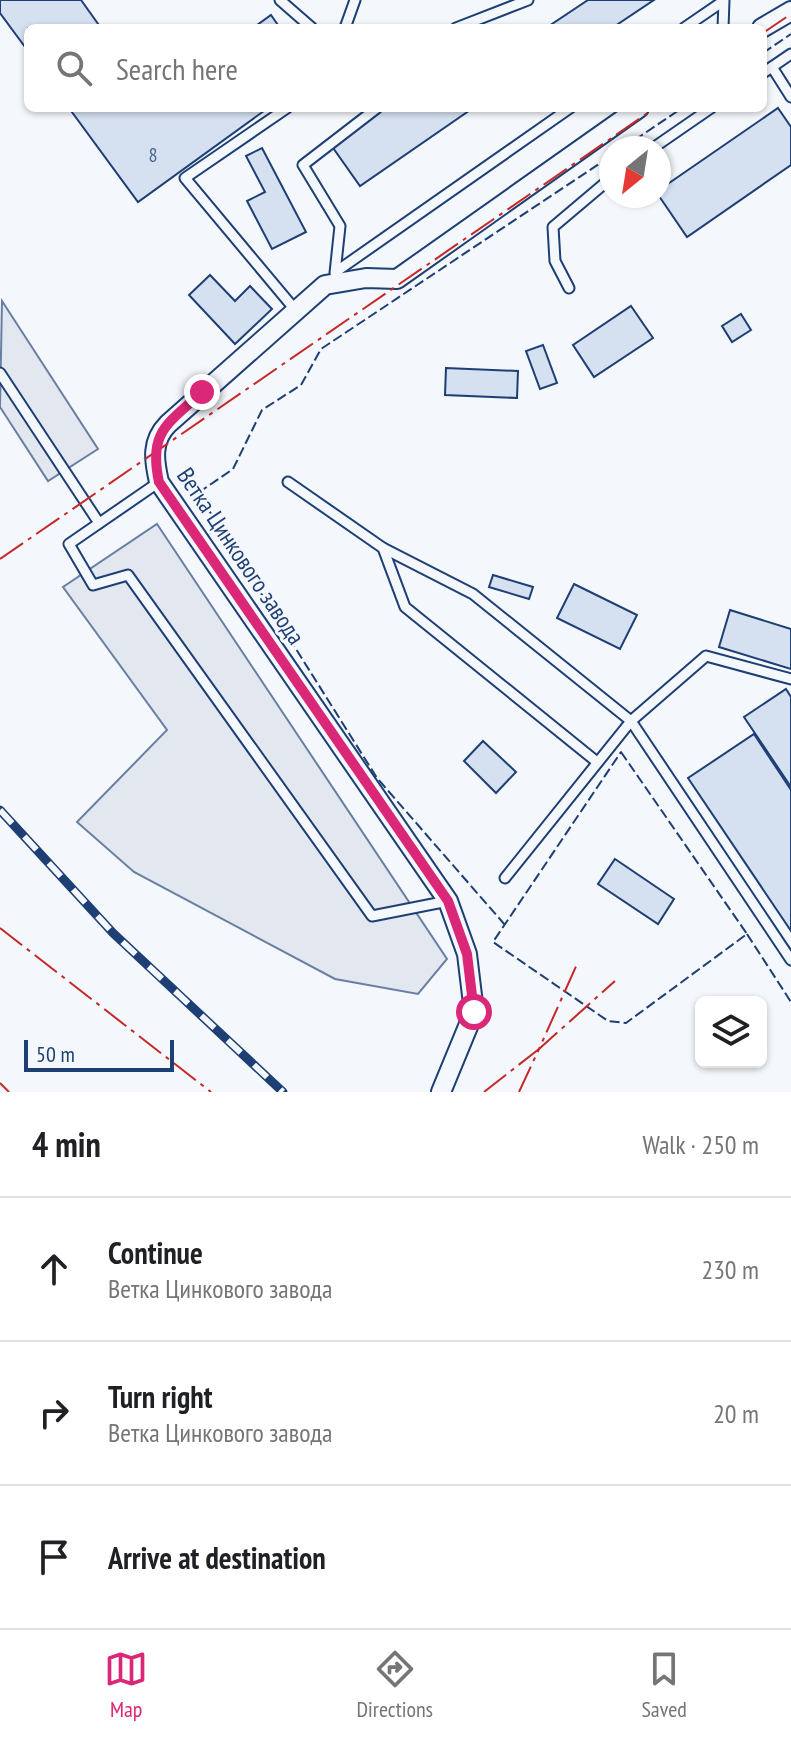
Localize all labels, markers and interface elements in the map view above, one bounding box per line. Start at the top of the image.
search box [24,24,767,112]
icon: search [52,46,96,90]
text: Search here [116,49,238,88]
north arrow [599,136,671,208]
house number: 8 [149,142,158,168]
route end [184,374,220,410]
street label: Ветка Цинкового завода [170,462,312,650]
route start [456,994,492,1030]
map controls [695,996,767,1068]
button: layers [695,996,767,1068]
scale bar [24,1036,174,1072]
text: 50 m [36,1040,75,1068]
text: 4 min [32,1122,101,1166]
text: Walk · 250 m [642,1128,759,1161]
text: Continue [108,1233,203,1272]
icon: ahead [32,1247,76,1291]
text: 230 m [701,1253,759,1286]
text: Ветка Цинкового завода [108,1272,332,1305]
text: Turn right [108,1377,212,1416]
icon: right [32,1391,76,1435]
text: 20 m [713,1397,759,1430]
text: Ветка Цинкового завода [108,1416,332,1449]
icon: arrive [32,1535,76,1579]
text: Arrive at destination [108,1538,326,1577]
tab: Map [104,1647,148,1723]
tab: Directions [357,1647,433,1723]
tab: Saved [641,1647,687,1723]

